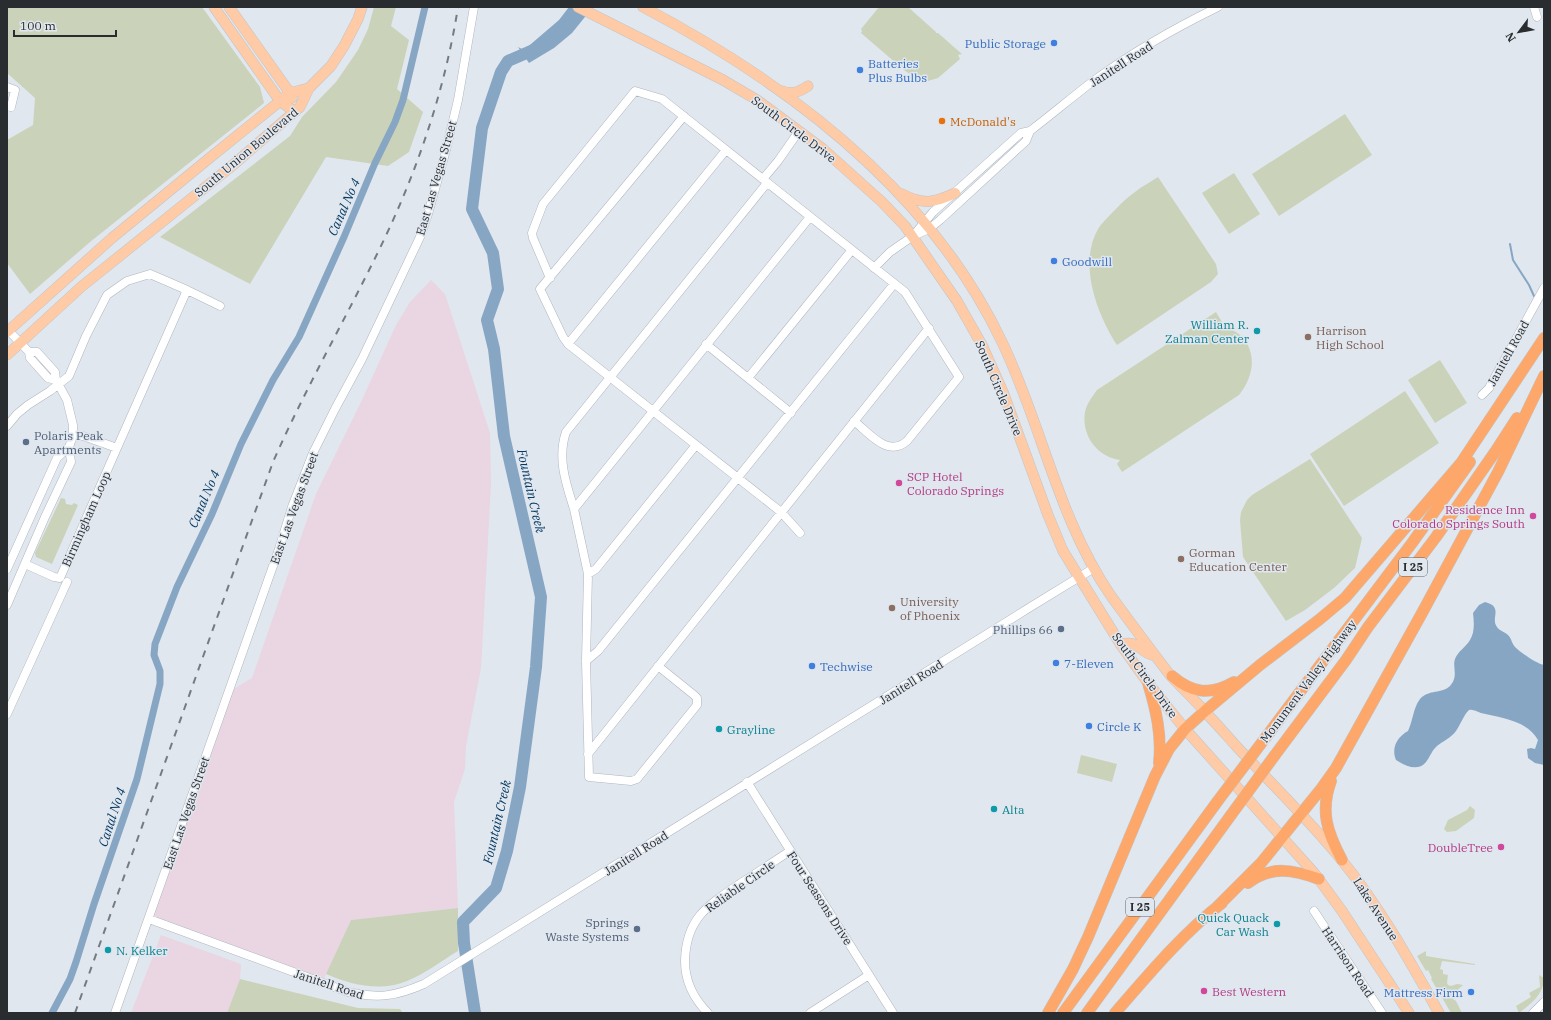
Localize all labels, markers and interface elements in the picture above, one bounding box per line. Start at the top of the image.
scale bar [14,12,116,38]
north arrow [1499,12,1539,52]
text: 100 m [20,18,56,33]
text: N [1502,30,1519,45]
place label: Public Storage [965,36,1046,51]
marker: Public Storage [1049,38,1059,48]
street label: Janitell Road [1086,38,1156,90]
place label: Batteries Plus Bulbs [868,56,927,85]
marker: Batteries Plus Bulbs [855,65,865,75]
street label: South Circle Drive [749,92,839,166]
street label: South Union Boulevard [191,104,301,200]
place label: McDonald's [950,114,1016,129]
marker: McDonald's [937,116,947,126]
street label: East Las Vegas Street [412,119,460,237]
water label: Canal No 4 [324,176,364,238]
place label: Goodwill [1062,254,1112,269]
marker: Goodwill [1049,256,1059,266]
place label: William R. Zalman Center [1165,317,1250,346]
street label: Janitell Road [1484,318,1532,388]
place label: Harrison High School [1316,323,1384,352]
marker: William R. Zalman Center [1252,326,1262,336]
marker: Harrison High School [1303,332,1313,342]
street label: South Circle Drive [972,338,1026,438]
place label: Polaris Peak Apartments [34,428,103,457]
marker: Polaris Peak Apartments [21,437,31,447]
water label: Fountain Creek [513,446,549,535]
street label: East Las Vegas Street [267,450,321,566]
water label: Canal No 4 [184,468,224,530]
street label: Birmingham Loop [58,469,114,569]
place label: SCP Hotel Colorado Springs [907,469,1004,498]
marker: SCP Hotel Colorado Springs [894,478,904,488]
place label: Residence Inn Colorado Springs South [1392,502,1526,531]
marker: Residence Inn Colorado Springs South [1528,511,1538,521]
place label: Gorman Education Center [1189,545,1288,574]
marker: Gorman Education Center [1176,554,1186,564]
road number: I 25 [1399,558,1427,576]
place label: University of Phoenix [900,594,960,623]
marker: University of Phoenix [887,603,897,613]
street label: Monument Valley Highway [1257,616,1360,746]
place label: Phillips 66 [993,622,1053,637]
marker: Phillips 66 [1056,624,1066,634]
street label: South Circle Drive [1109,629,1181,721]
street label: Janitell Road [876,656,946,708]
place label: 7-Eleven [1064,656,1114,671]
marker: 7-Eleven [1051,658,1061,668]
place label: Techwise [820,659,873,674]
marker: Techwise [807,661,817,671]
place label: Circle K [1097,719,1142,734]
marker: Circle K [1084,721,1094,731]
place label: Grayline [727,722,775,737]
marker: Grayline [714,724,724,734]
street label: East Las Vegas Street [160,755,212,871]
water label: Fountain Creek [479,778,515,867]
water label: Canal No 4 [94,785,130,849]
place label: Alta [1002,802,1025,817]
marker: Alta [989,804,999,814]
street label: Janitell Road [601,827,671,879]
place label: DoubleTree [1428,840,1493,855]
marker: DoubleTree [1496,842,1506,852]
street label: Four Seasons Drive [784,848,856,948]
street label: Reliable Circle [702,857,778,915]
street label: Lake Avenue [1350,875,1402,943]
road number: I 25 [1126,898,1154,916]
place label: Quick Quack Car Wash [1197,910,1269,939]
place label: Springs Waste Systems [545,915,629,944]
marker: Quick Quack Car Wash [1272,919,1282,929]
marker: Springs Waste Systems [632,924,642,934]
street label: Harrison Road [1319,924,1377,1000]
place label: N. Kelker [116,943,168,958]
marker: N. Kelker [103,945,113,955]
street label: Janitell Road [292,966,366,1002]
place label: Best Western [1212,984,1287,999]
place label: Mattress Firm [1384,985,1464,1000]
marker: Best Western [1199,986,1209,996]
marker: Mattress Firm [1466,987,1476,997]

